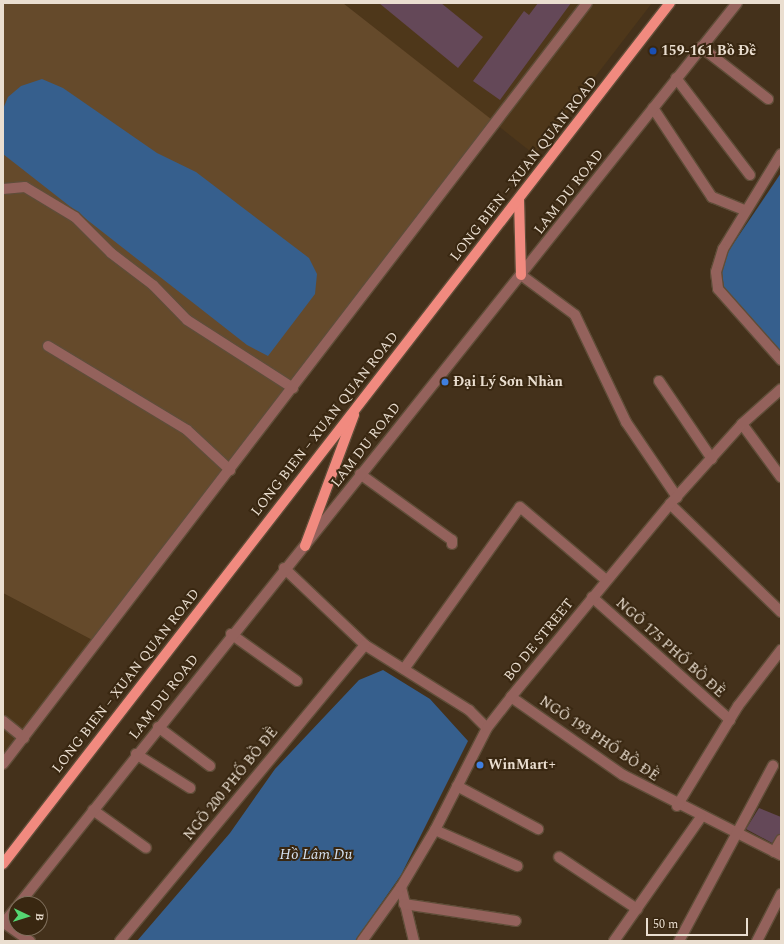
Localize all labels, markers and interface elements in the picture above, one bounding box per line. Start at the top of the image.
place label: 159-161 Bồ Đề [661,43,756,59]
marker: 159-161 Bồ Đề [648,46,658,56]
street label: LONG BIEN – XUAN QUAN ROAD [447,73,601,265]
street label: LAM DU ROAD [531,146,607,238]
street label: LONG BIEN – XUAN QUAN ROAD [248,328,402,520]
place label: Đại Lý Sơn Nhàn [453,374,563,390]
marker: Đại Lý Sơn Nhàn [440,377,450,387]
street label: LAM DU ROAD [328,399,404,491]
street label: LONG BIEN – XUAN QUAN ROAD [49,585,203,777]
street label: BO DE STREET [501,595,577,685]
street label: NGÕ 175 PHỐ BỒ ĐỀ [612,595,728,701]
street label: LAM DU ROAD [126,651,202,743]
street label: NGÕ 193 PHỐ BỒ ĐỀ [536,693,662,785]
street label: NGÕ 200 PHỐ BỒ ĐỀ [180,724,282,844]
place label: WinMart+ [488,757,556,773]
marker: WinMart+ [475,760,485,770]
water label: Hồ Lâm Du [280,846,352,864]
north arrow [8,896,48,936]
scale bar [648,910,750,936]
text: B [31,912,48,921]
text: 50 m [653,915,678,934]

